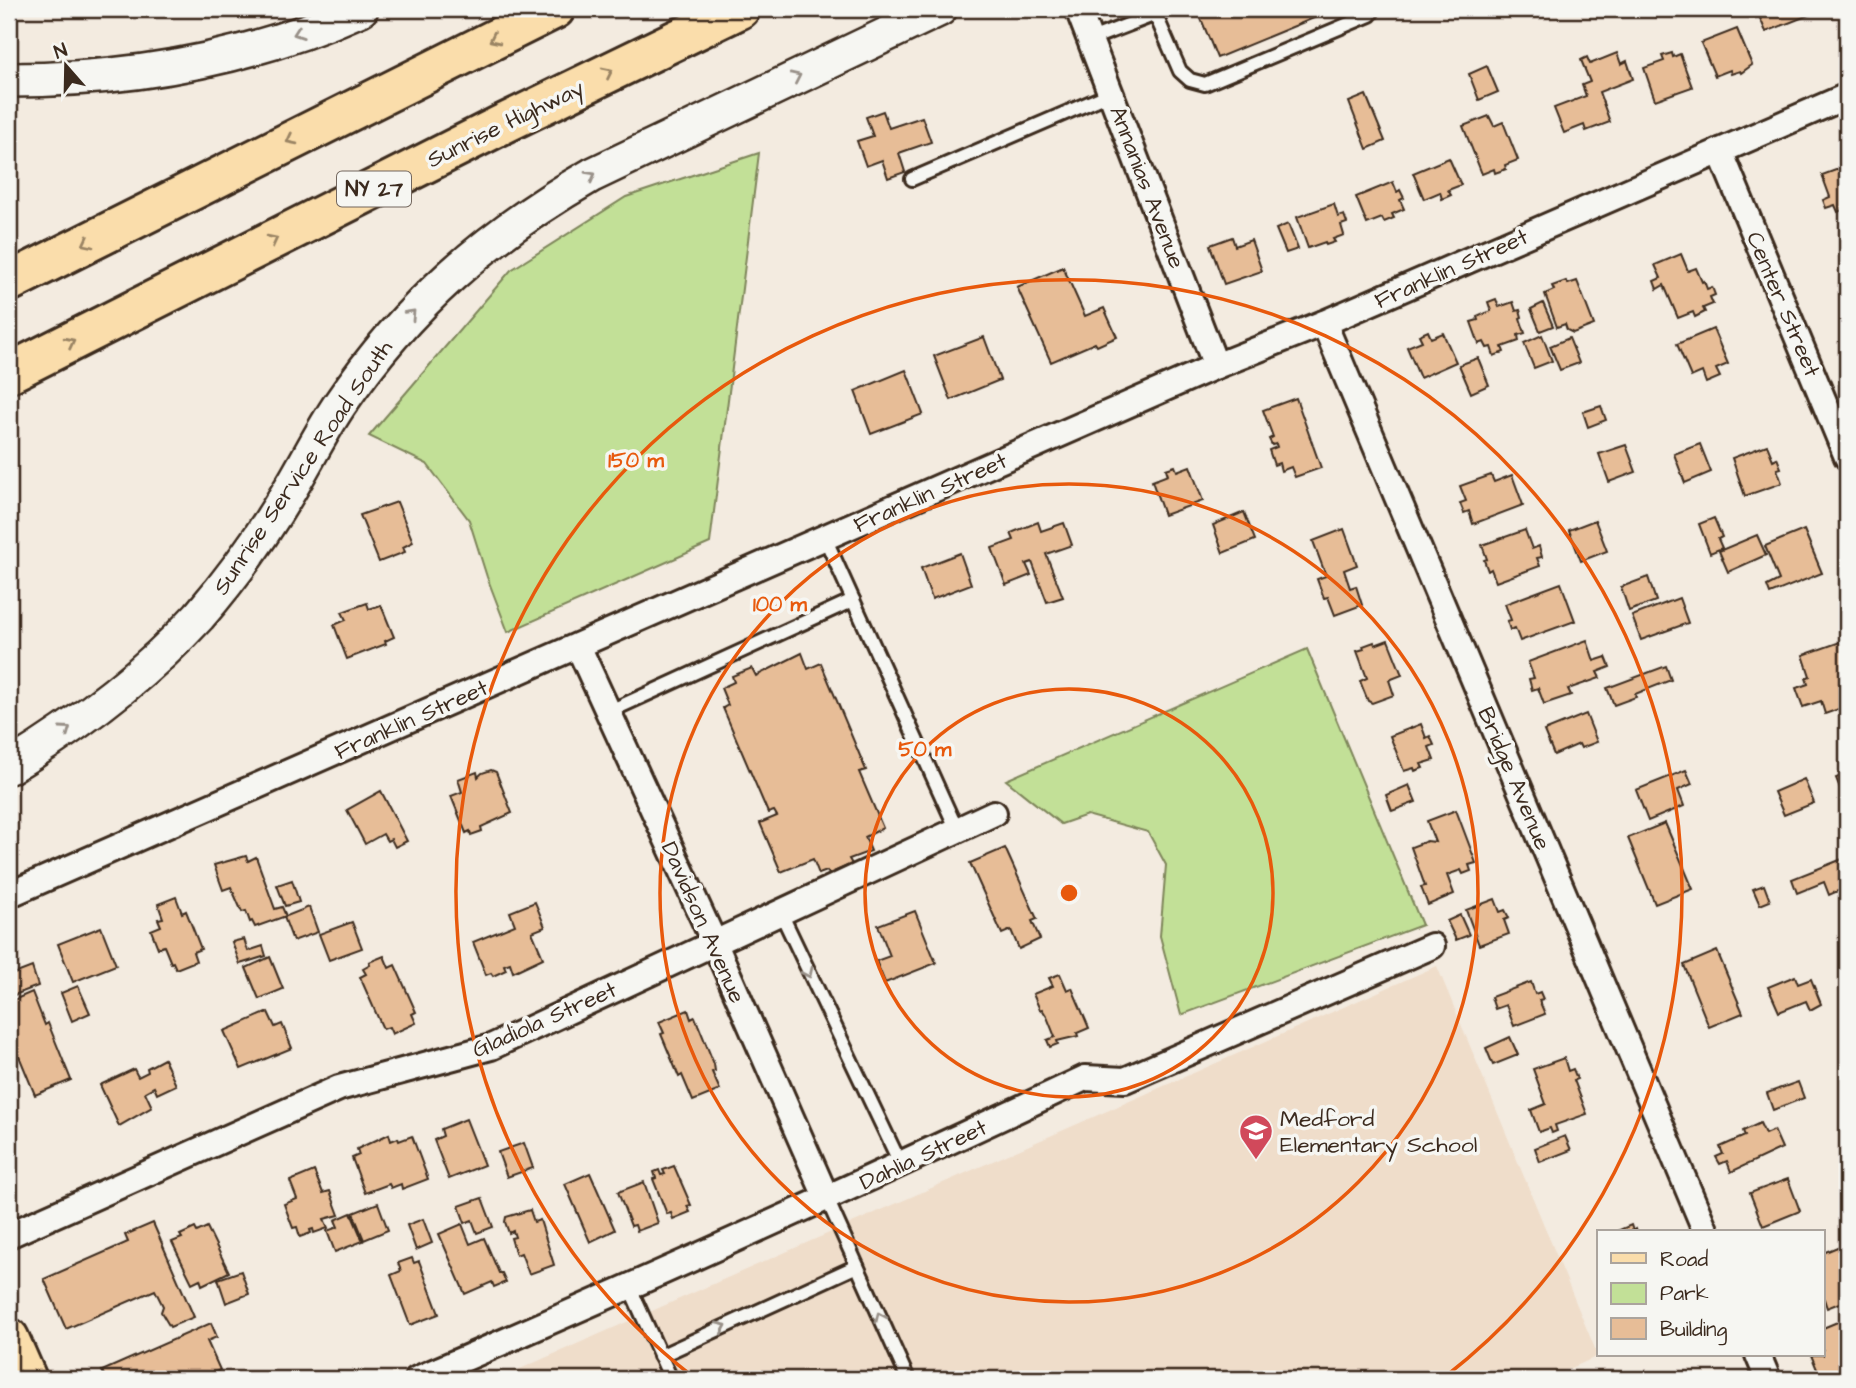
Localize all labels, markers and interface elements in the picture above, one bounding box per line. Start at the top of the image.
one-way arrow [292,25,304,39]
one-way arrow [489,31,501,45]
north arrow [32,32,102,102]
text: N [50,37,71,66]
one-way arrow [601,67,613,81]
one-way arrow [789,71,801,85]
street label: Sunrise Highway [422,72,590,177]
street label: Annanias Avenue [1101,102,1193,273]
one-way arrow [286,132,298,146]
one-way arrow [584,170,596,184]
road number: NY 27 [337,172,411,206]
street label: Franklin Street [1370,221,1534,317]
street label: Center Street [1738,227,1828,383]
one-way arrow [82,234,94,248]
one-way arrow [266,234,278,248]
one-way arrow [403,309,416,322]
street label: Sunrise Service Road South [205,333,401,601]
one-way arrow [63,336,75,350]
street label: Franklin Street [849,445,1013,541]
text: 150 m [608,446,664,475]
text: 100 m [753,590,808,619]
street label: Franklin Street [330,672,494,768]
street label: Bridge Avenue [1469,702,1559,855]
one-way arrow [58,726,71,738]
text: 50 m [899,735,952,764]
street label: Davidson Avenue [653,837,753,1008]
centre of rings [1057,881,1081,905]
one-way arrow [800,966,814,978]
street label: Gladiola Street [467,974,622,1066]
place label: Medford Elementary School [1280,1103,1477,1162]
street label: Dahlia Street [855,1111,993,1198]
school or university icon: Medford Elementary School [1237,1112,1275,1161]
legend [1597,1230,1825,1356]
text: Road [1660,1245,1708,1274]
text: Park [1660,1279,1709,1308]
one-way arrow [874,1312,888,1324]
text: Building [1660,1315,1728,1346]
one-way arrow [715,1321,727,1335]

